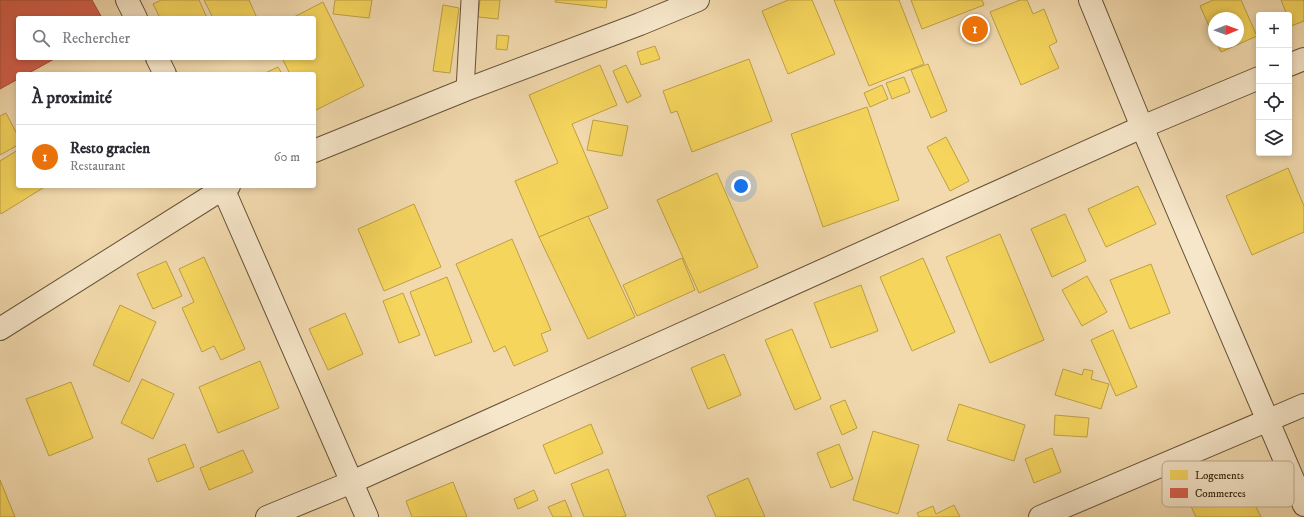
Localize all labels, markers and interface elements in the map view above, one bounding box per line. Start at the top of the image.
north arrow [1208,12,1244,48]
map controls [1256,12,1292,156]
button: + [1256,12,1292,48]
pin: 1 [962,14,988,44]
search box [16,16,316,60]
icon: search [30,27,52,49]
text: Rechercher [62,29,130,48]
button: − [1256,48,1292,84]
button: locate [1256,84,1292,120]
text: À proximité [32,87,112,109]
button: layers [1256,120,1292,156]
text: Resto gracien [70,139,150,158]
text: 1 [43,149,47,165]
text: 60 m [274,149,300,165]
text: Restaurant [70,158,126,174]
your location [731,176,751,196]
legend [1162,461,1294,507]
text: Logements [1195,469,1244,483]
text: Commerces [1195,487,1246,501]

